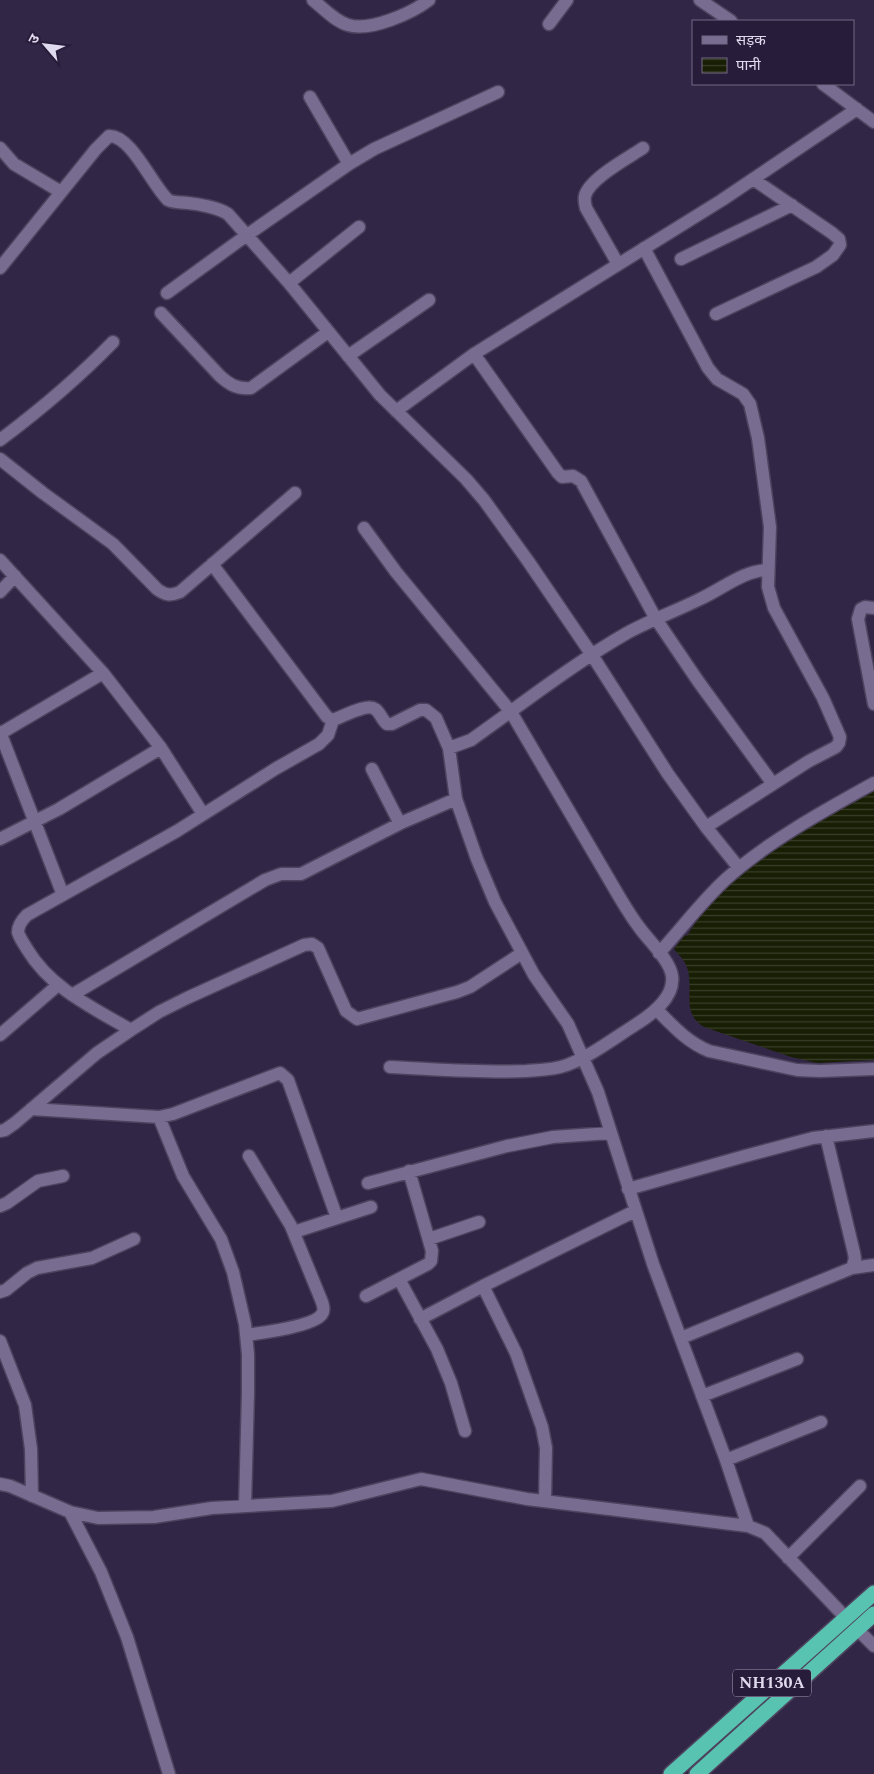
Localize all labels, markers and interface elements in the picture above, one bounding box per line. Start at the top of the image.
north arrow [20,20,70,70]
legend [692,20,854,85]
text: सड़क [736,29,766,52]
text: उ [23,30,46,48]
text: पानी [736,54,762,77]
road number: NH130A [733,1670,811,1696]

